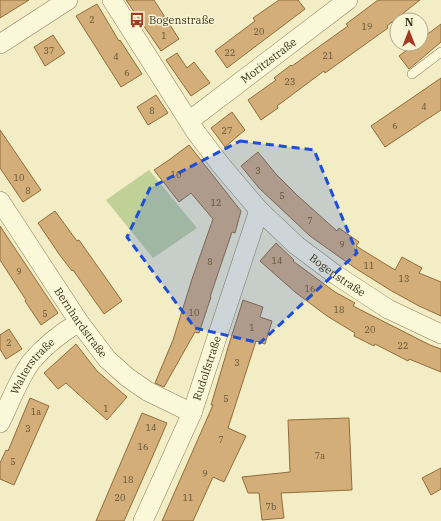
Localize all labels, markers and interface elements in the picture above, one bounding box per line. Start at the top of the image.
bus stop icon: Bogenstraße [128,11,146,29]
north arrow [389,12,429,52]
place label: Bogenstraße [149,13,215,27]
house number: 2 [89,14,95,25]
text: N [405,15,414,29]
house number: 19 [362,21,372,32]
house number: 20 [254,26,264,37]
house number: 1 [161,30,167,41]
street label: Moritzstraße [238,35,299,86]
house number: 37 [44,45,54,56]
house number: 22 [225,47,235,58]
house number: 21 [323,50,333,61]
house number: 4 [113,51,119,62]
house number: 6 [124,67,130,78]
house number: 23 [285,76,295,87]
house number: 4 [421,101,427,112]
house number: 8 [149,105,155,116]
house number: 6 [392,120,398,131]
house number: 27 [222,125,232,136]
house number: 3 [255,165,261,176]
house number: 10 [171,169,181,180]
house number: 10 [14,172,24,183]
house number: 8 [25,185,31,196]
house number: 5 [279,190,285,201]
house number: 12 [211,197,221,208]
house number: 7 [307,215,313,226]
house number: 9 [339,239,345,250]
street label: Bogenstraße [307,251,368,300]
house number: 14 [272,255,282,266]
house number: 8 [207,256,213,267]
house number: 11 [364,260,374,271]
house number: 9 [16,266,22,277]
house number: 13 [399,273,409,284]
house number: 16 [305,283,315,294]
street label: Bernhardstraße [51,285,110,360]
house number: 18 [334,304,344,315]
house number: 10 [189,307,199,318]
house number: 5 [42,308,48,319]
house number: 1 [249,322,255,333]
house number: 20 [365,324,375,335]
street label: Rudolfstraße [190,334,224,402]
street label: Walterstraße [7,335,58,396]
house number: 2 [6,337,12,348]
house number: 22 [398,340,408,351]
house number: 3 [234,357,240,368]
house number: 5 [223,393,229,404]
house number: 1 [103,403,109,414]
house number: 1a [31,406,41,417]
house number: 14 [146,422,156,433]
house number: 3 [25,423,31,434]
house number: 7 [218,434,224,445]
house number: 16 [138,441,148,452]
house number: 7a [315,450,325,461]
house number: 5 [10,456,16,467]
house number: 9 [202,468,208,479]
house number: 18 [123,474,133,485]
house number: 20 [115,492,125,503]
house number: 11 [183,492,193,503]
house number: 7b [266,501,276,512]

